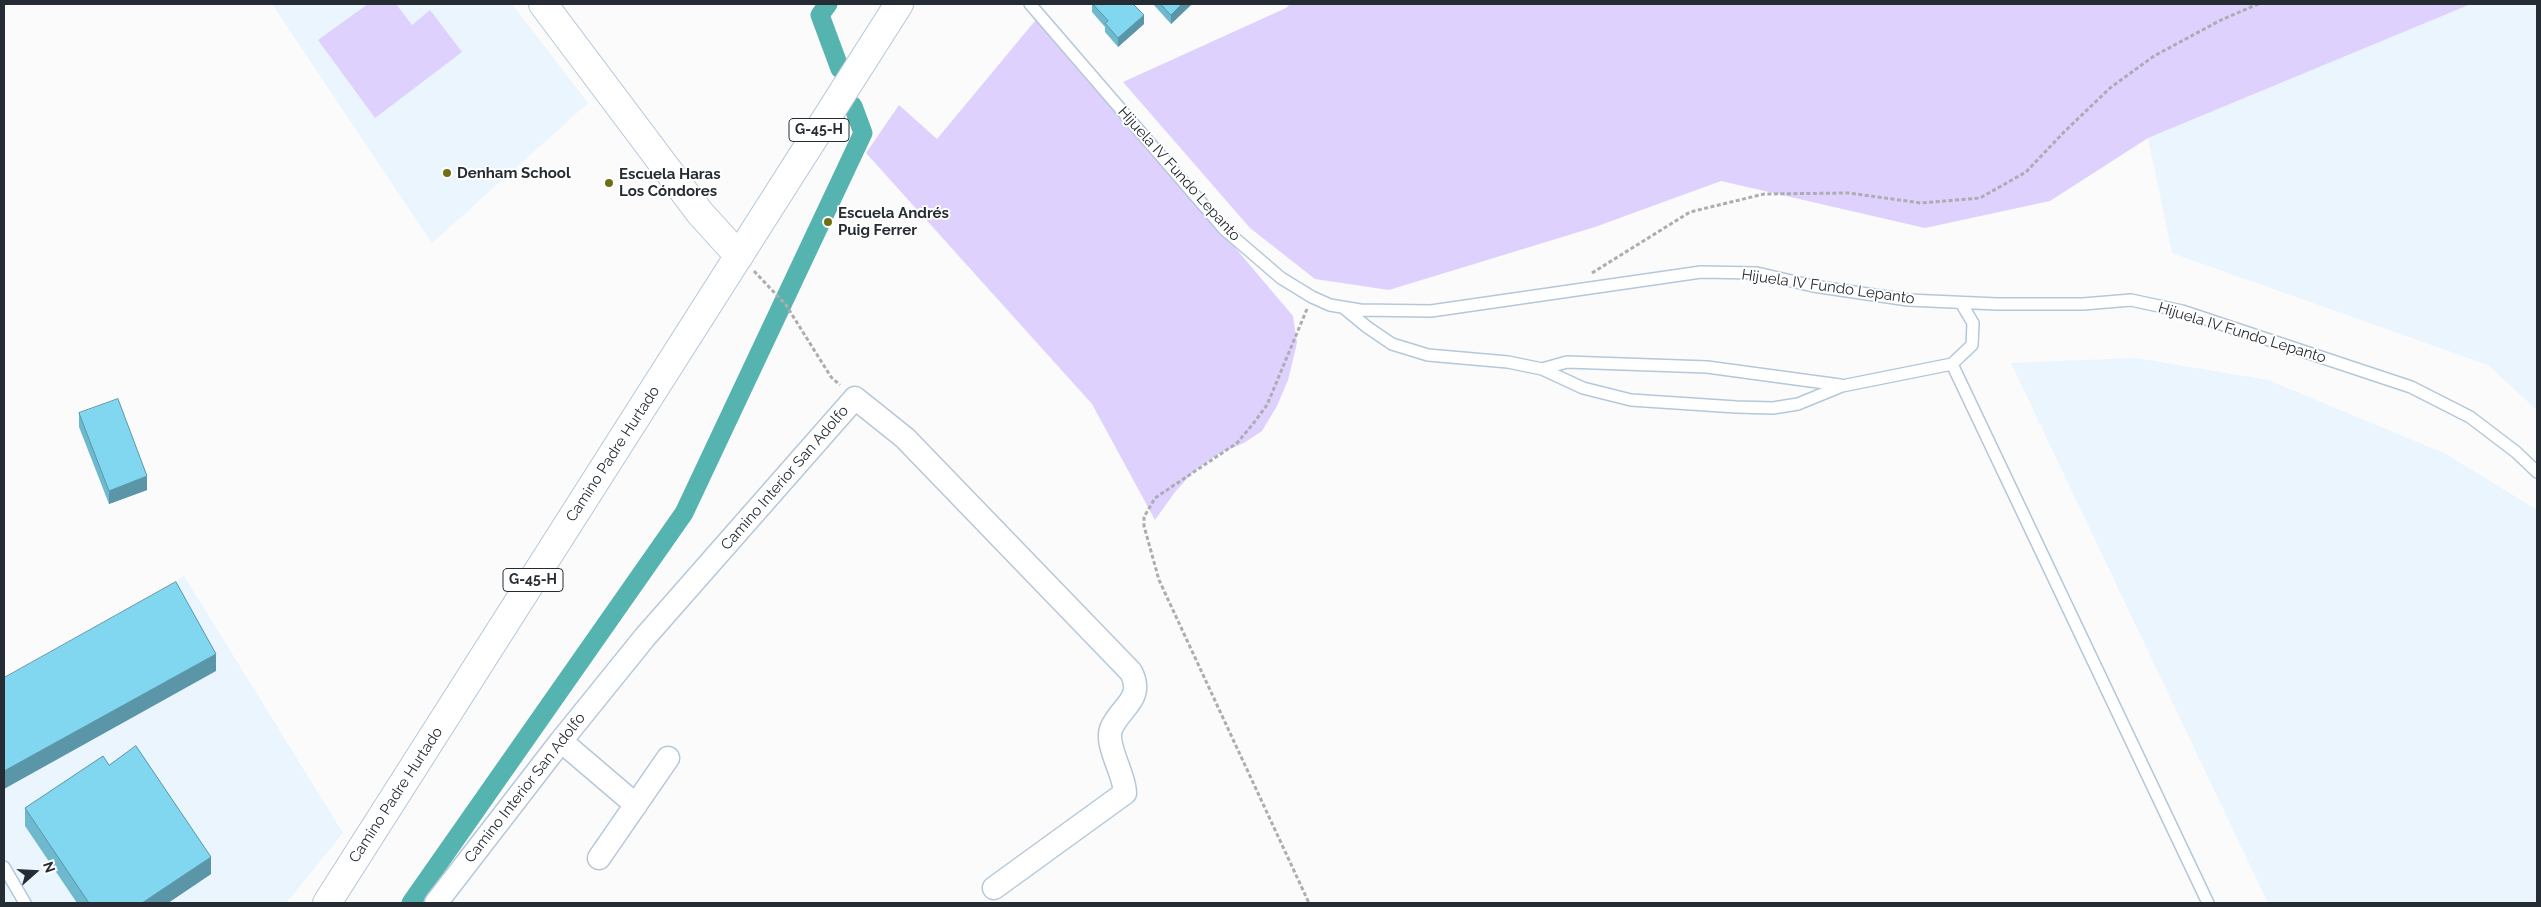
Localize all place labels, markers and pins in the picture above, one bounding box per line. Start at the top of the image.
place label: Denham School [457,164,571,182]
place label: Escuela Haras Los Cóndores [619,165,721,200]
marker: Denham School [441,167,453,179]
marker: Escuela Haras Los Cóndores [603,177,615,189]
place label: Escuela Andrés Puig Ferrer [838,204,949,239]
marker: Escuela Andrés Puig Ferrer [822,216,834,228]

